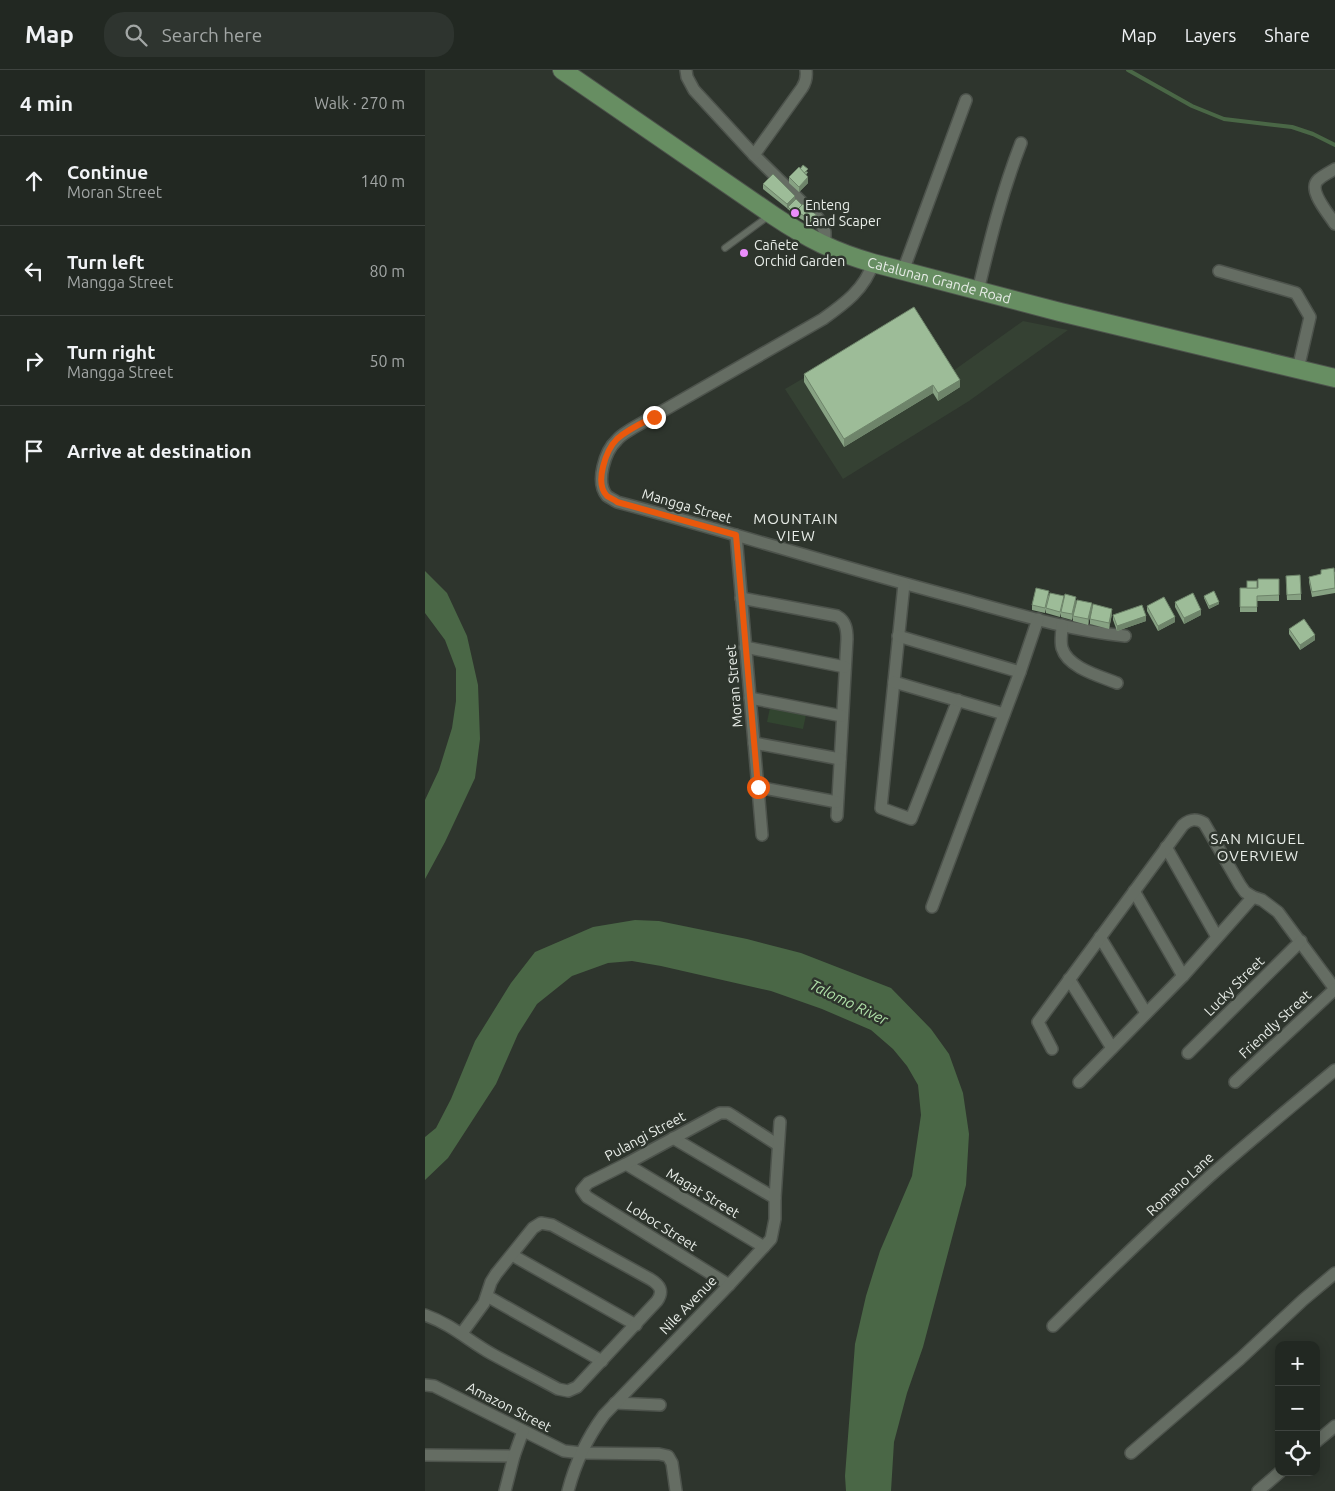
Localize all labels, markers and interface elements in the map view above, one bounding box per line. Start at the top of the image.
search box [104,12,454,57]
text: Map [25,21,74,48]
icon: search [122,21,150,49]
text: Search here [162,24,262,46]
text: Map [1121,25,1157,45]
text: Layers [1185,25,1236,45]
text: Share [1264,25,1310,45]
text: 4 min [20,91,73,115]
text: Walk · 270 m [314,94,405,112]
text: Continue [67,161,148,183]
icon: ahead [20,167,48,195]
text: 140 m [360,172,405,190]
text: Moran Street [67,183,162,201]
place label: Enteng Land Scaper [805,197,882,229]
marker: Enteng Land Scaper [789,207,801,219]
place label: Cañete Orchid Garden [754,237,845,269]
marker: Cañete Orchid Garden [738,247,750,259]
text: Turn left [67,251,145,273]
street label: Catalunan Grande Road [866,254,1013,307]
icon: left [20,257,48,285]
text: 80 m [369,262,405,280]
text: Mangga Street [67,273,173,291]
text: Turn right [67,341,155,363]
icon: right [20,347,48,375]
text: 50 m [369,352,405,370]
text: Mangga Street [67,363,173,381]
route end [643,406,666,429]
icon: arrive [20,437,48,465]
text: Arrive at destination [67,440,252,462]
street label: Mangga Street [640,485,734,527]
district label: MOUNTAIN VIEW [753,510,839,544]
street label: Moran Street [722,643,746,728]
route start [747,776,770,799]
district label: SAN MIGUEL OVERVIEW [1211,830,1305,864]
street label: Lucky Street [1201,952,1268,1019]
water label: Talomo River [807,976,892,1029]
street label: Friendly Street [1236,986,1315,1061]
street label: Pulangi Street [602,1108,688,1164]
street label: Romano Lane [1143,1149,1217,1219]
street label: Magat Street [664,1165,743,1221]
street label: Loboc Street [624,1198,701,1254]
street label: Nile Avenue [656,1272,720,1338]
map controls [1275,1341,1320,1476]
button: + [1275,1341,1320,1386]
street label: Amazon Street [464,1379,555,1435]
button: − [1275,1386,1320,1431]
button: locate [1275,1431,1320,1476]

